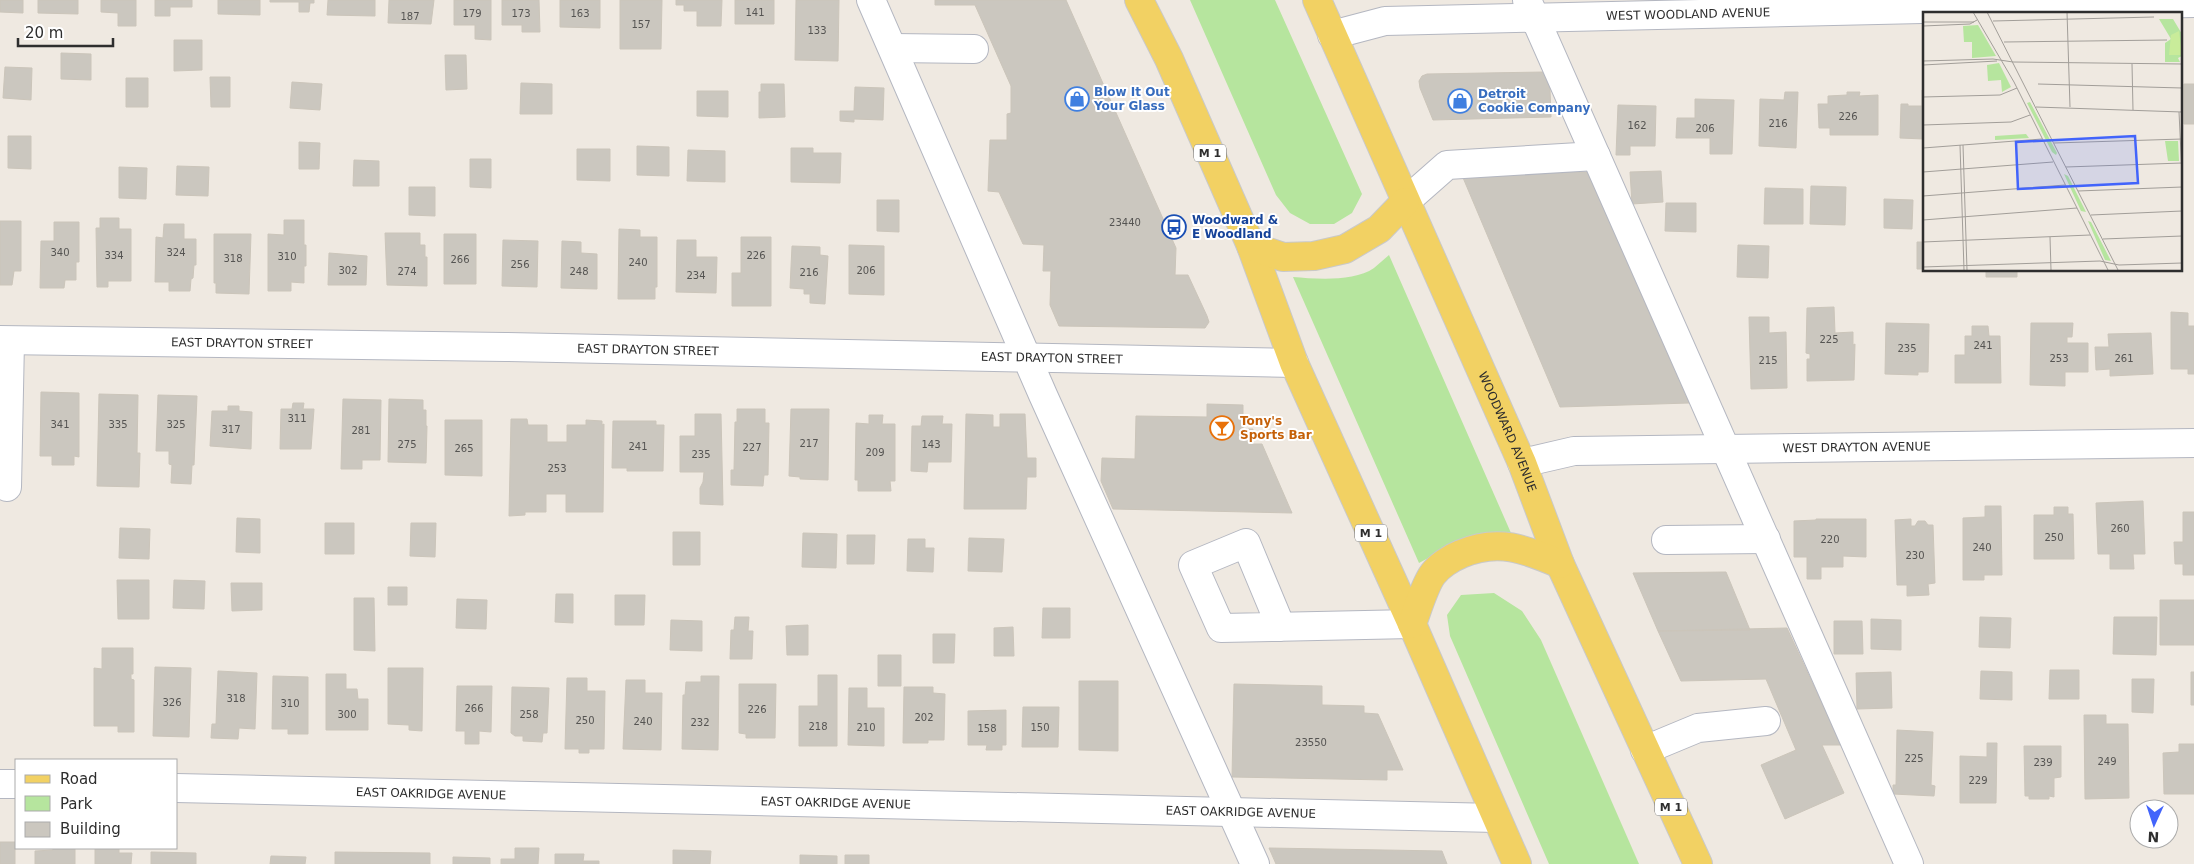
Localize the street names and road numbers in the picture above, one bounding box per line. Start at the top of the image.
street label: WEST WOODLAND AVENUE [1606,5,1770,23]
road number: M 1 [1194,144,1226,162]
street label: EAST DRAYTON STREET [171,335,314,351]
street label: EAST DRAYTON STREET [577,341,720,358]
street label: EAST DRAYTON STREET [981,350,1124,367]
street label: WOODWARD AVENUE [1475,370,1539,494]
street label: WEST DRAYTON AVENUE [1782,439,1931,455]
road number: M 1 [1355,524,1387,542]
street label: EAST OAKRIDGE AVENUE [356,785,506,803]
street label: EAST OAKRIDGE AVENUE [760,794,911,812]
road number: M 1 [1655,799,1687,816]
street label: EAST OAKRIDGE AVENUE [1165,803,1316,821]

